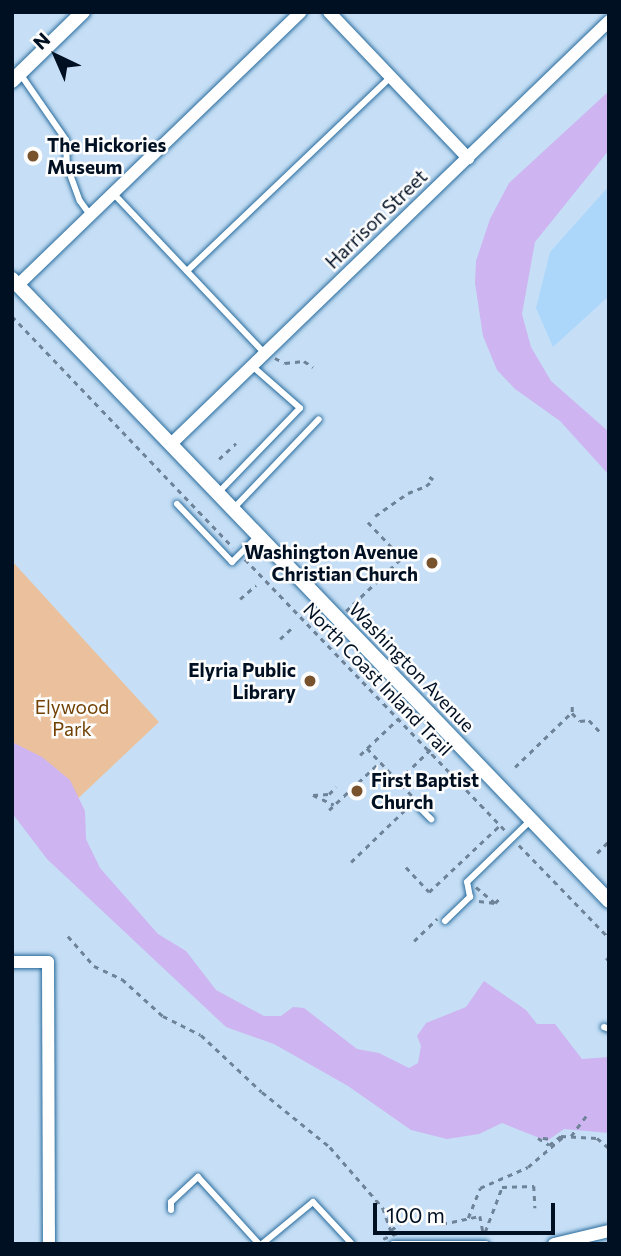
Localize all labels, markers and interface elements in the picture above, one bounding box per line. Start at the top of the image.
north arrow [21,21,91,91]
text: N [28,27,54,54]
place label: The Hickories Museum [47,134,166,178]
marker: The Hickories Museum [25,148,41,164]
street label: Harrison Street [320,165,432,273]
place label: Washington Avenue Christian Church [244,541,418,585]
marker: Washington Avenue Christian Church [424,555,440,571]
street label: North Coast Inland Trail [299,598,457,760]
street label: Washington Avenue [344,598,480,736]
place label: Elyria Public Library [188,659,296,703]
marker: Elyria Public Library [302,673,318,689]
park label: Elywood Park [35,696,109,740]
place label: First Baptist Church [371,769,479,813]
marker: First Baptist Church [349,783,365,799]
scale bar [376,1190,558,1234]
text: 100 m [386,1202,445,1227]

